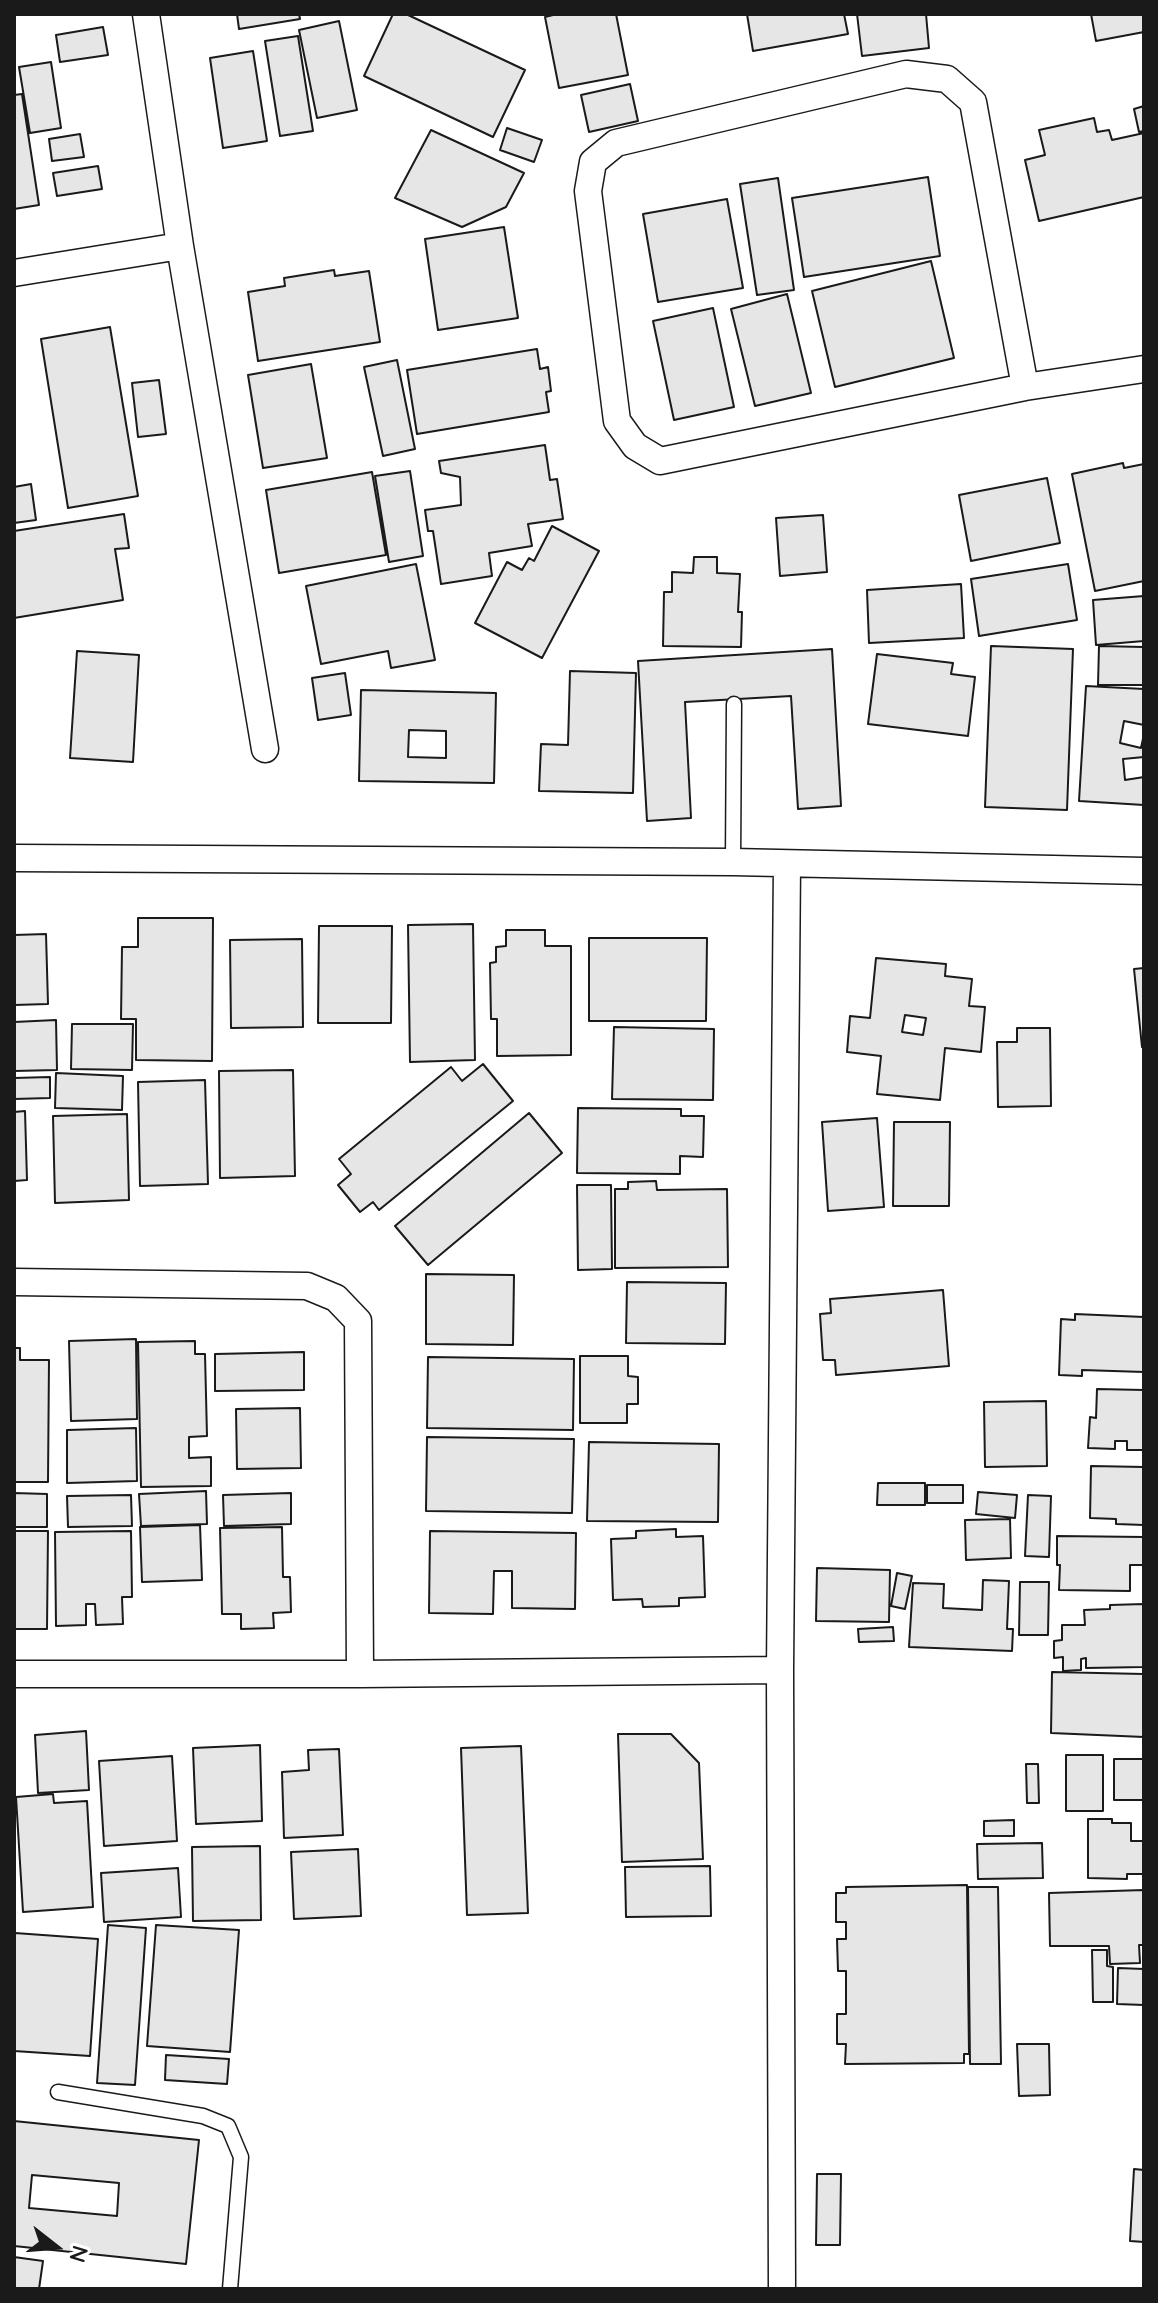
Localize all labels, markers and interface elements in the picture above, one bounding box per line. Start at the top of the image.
north arrow [16,2207,96,2287]
text: N [63,2242,95,2266]

